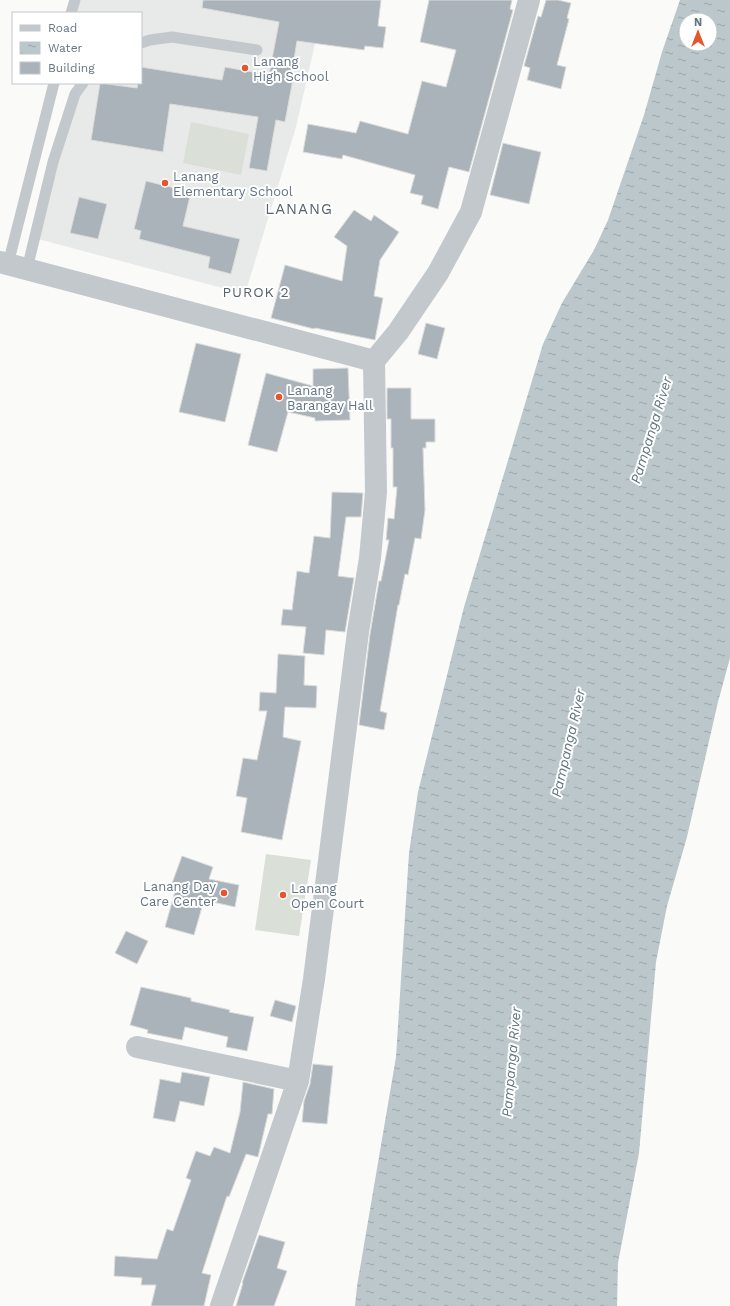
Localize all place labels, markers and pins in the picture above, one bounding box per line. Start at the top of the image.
place label: Lanang High School [253,54,329,84]
marker: Lanang High School [240,63,250,73]
place label: Lanang Elementary School [173,169,293,199]
marker: Lanang Elementary School [160,178,170,188]
place label: Lanang Barangay Hall [287,383,373,413]
marker: Lanang Barangay Hall [274,392,284,402]
place label: Lanang Day Care Center [140,879,216,909]
place label: Lanang Open Court [291,881,364,911]
marker: Lanang Day Care Center [219,888,229,898]
marker: Lanang Open Court [278,890,288,900]

